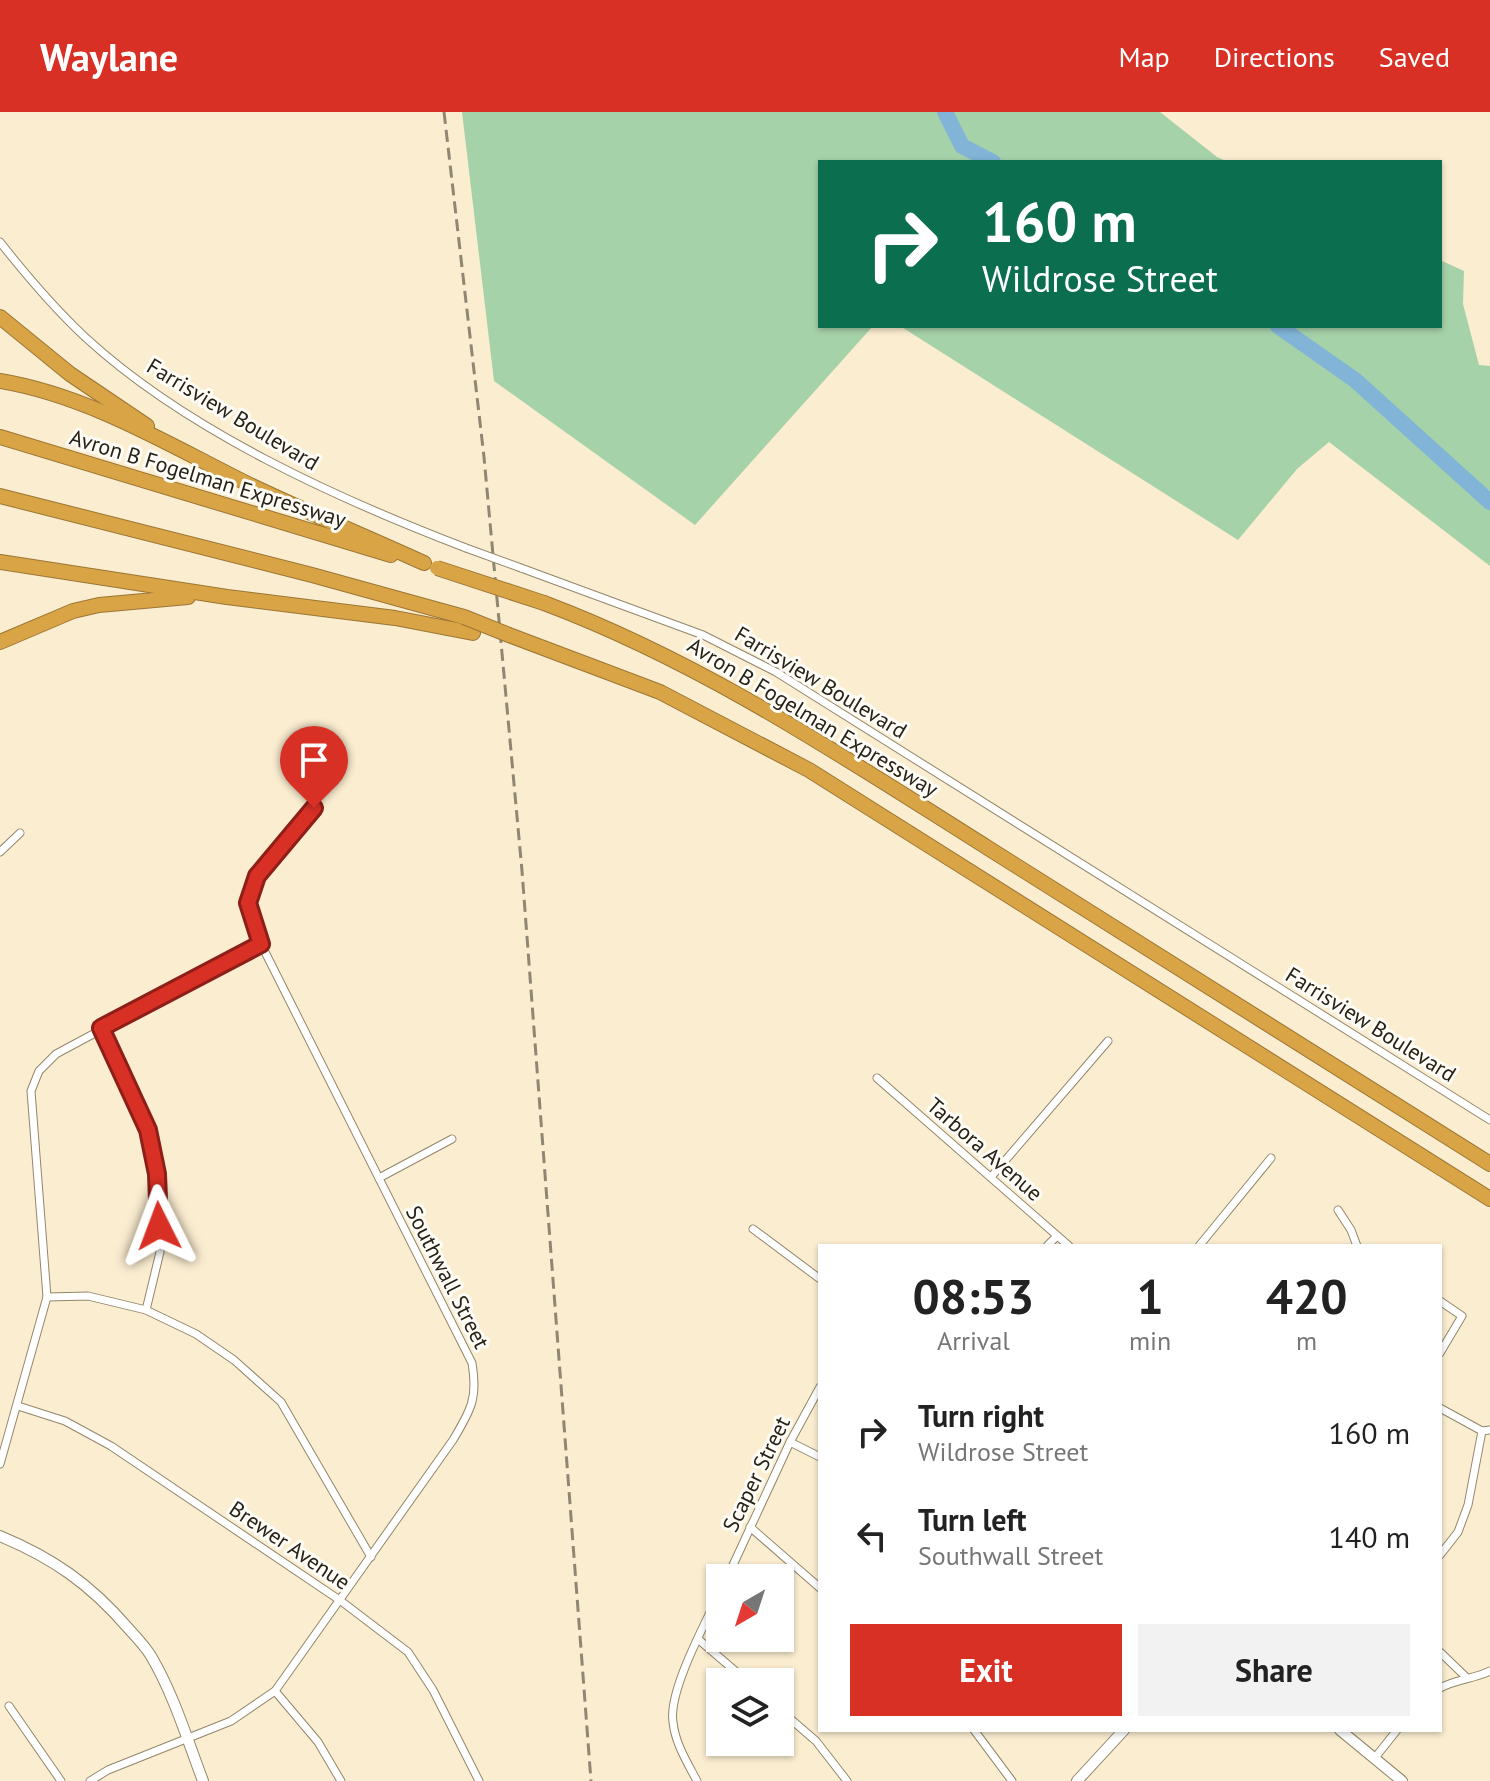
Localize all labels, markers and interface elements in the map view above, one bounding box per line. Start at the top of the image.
text: Waylane [40,32,178,81]
text: Map [1119,38,1170,75]
text: Directions [1214,38,1335,75]
text: Saved [1379,38,1450,75]
text: 160 m [982,185,1137,257]
icon: right [850,192,954,296]
text: Wildrose Street [982,255,1218,302]
street label: Farrisview Boulevard [142,352,324,476]
street label: Avron B Fogelman Expressway [66,423,350,534]
street label: Farrisview Boulevard [730,620,912,744]
street label: Avron B Fogelman Expressway [683,631,944,803]
pin [280,726,348,808]
icon: arrive [292,738,336,782]
street label: Farrisview Boulevard [1281,960,1461,1088]
street label: Tarbora Avenue [921,1091,1049,1207]
position arrow [117,1184,201,1268]
street label: Southwall Street [400,1201,496,1354]
text: 08:53 [913,1265,1034,1327]
text: 1 [1136,1265,1164,1327]
text: 420 [1266,1265,1347,1327]
text: Arrival [937,1324,1010,1357]
text: min [1129,1324,1171,1357]
text: m [1296,1324,1317,1357]
text: Turn right [918,1396,1044,1435]
icon: right [850,1410,894,1454]
street label: Scaper Street [716,1411,796,1536]
text: 160 m [1329,1413,1410,1452]
text: Wildrose Street [918,1435,1088,1468]
street label: Brewer Avenue [224,1494,356,1596]
text: Turn left [918,1500,1026,1539]
icon: left [850,1514,894,1558]
text: 140 m [1329,1517,1410,1556]
text: Southwall Street [918,1539,1103,1572]
north arrow [706,1564,794,1652]
map controls [706,1564,794,1756]
button: Exit [850,1624,1122,1716]
button: Share [1138,1624,1410,1716]
button: layers [706,1668,794,1756]

